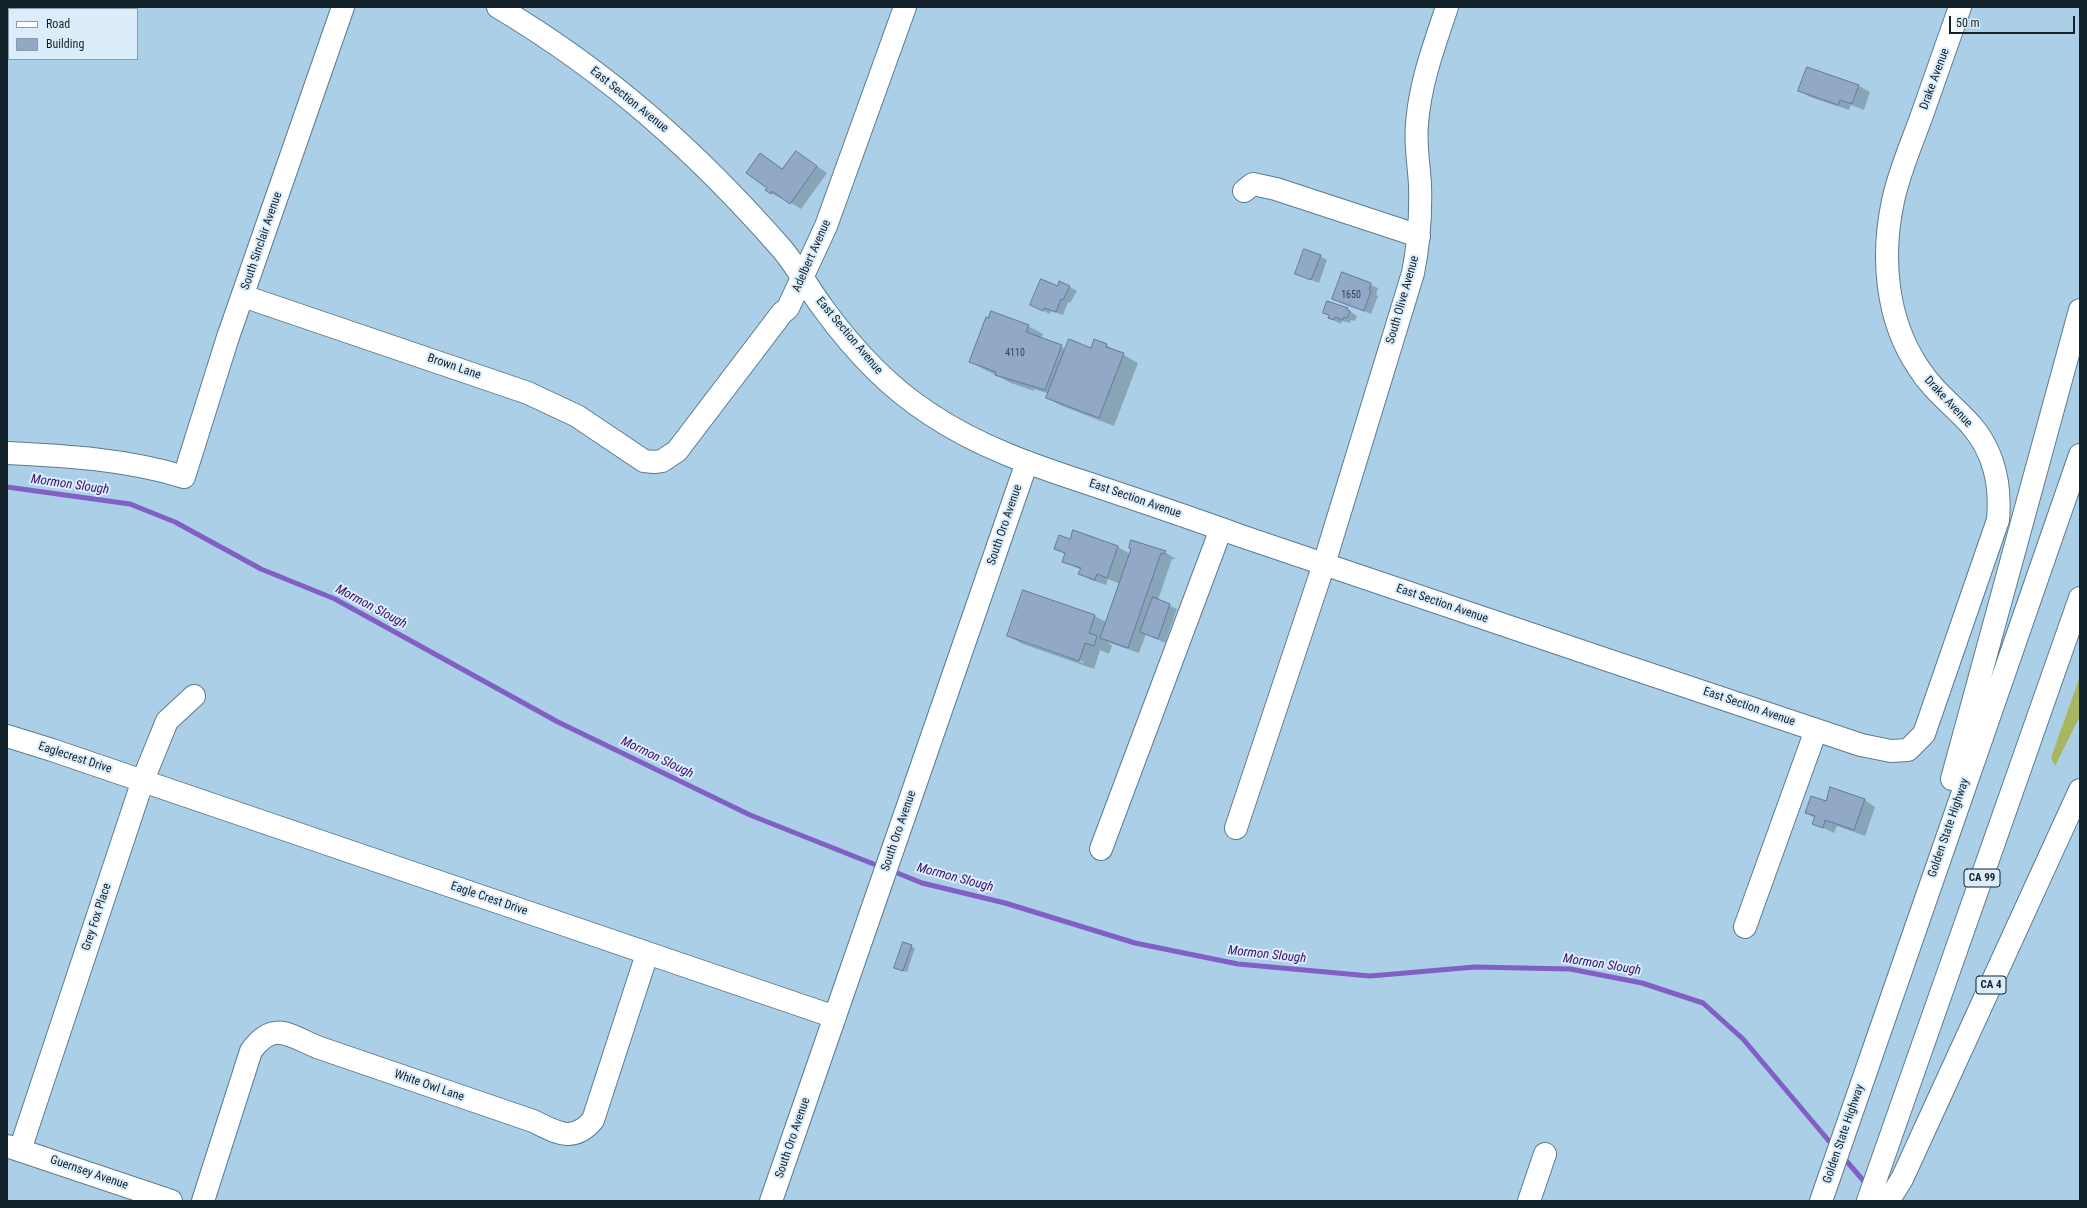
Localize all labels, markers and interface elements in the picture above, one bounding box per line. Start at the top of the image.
legend [8,8,138,60]
scale bar [1951,8,2077,34]
text: 50 m [1956,16,1980,30]
text: Road [46,17,70,31]
text: Building [46,37,84,51]
street label: Drake Avenue [1917,46,1953,112]
street label: East Section Avenue [587,64,671,136]
street label: South Sinclair Avenue [238,190,286,292]
street label: Adelbert Avenue [790,218,834,294]
street label: South Olive Avenue [1384,254,1422,346]
house number: 1650 [1341,289,1361,301]
street label: East Section Avenue [813,294,885,378]
house number: 4110 [1005,347,1025,359]
street label: Brown Lane [425,351,483,383]
street label: Drake Avenue [1921,374,1975,430]
water label: Mormon Slough [30,472,110,498]
street label: East Section Avenue [1087,477,1183,521]
street label: South Oro Avenue [984,483,1026,567]
water label: Mormon Slough [333,582,409,632]
street label: East Section Avenue [1394,582,1490,626]
street label: East Section Avenue [1701,685,1797,729]
water label: Mormon Slough [618,734,696,782]
street label: Eaglecrest Drive [36,739,114,777]
street label: Golden State Highway [1925,777,1973,879]
street label: South Oro Avenue [878,789,920,873]
water label: Mormon Slough [915,860,995,896]
road number: CA 99 [1964,869,2000,887]
street label: Eagle Crest Drive [449,879,529,919]
street label: Grey Fox Place [79,882,115,952]
water label: Mormon Slough [1227,943,1307,967]
water label: Mormon Slough [1562,951,1642,979]
road number: CA 4 [1976,976,2006,994]
street label: White Owl Lane [392,1067,466,1105]
street label: Golden State Highway [1820,1083,1868,1185]
street label: South Oro Avenue [772,1096,814,1180]
street label: Guernsey Avenue [48,1153,130,1193]

